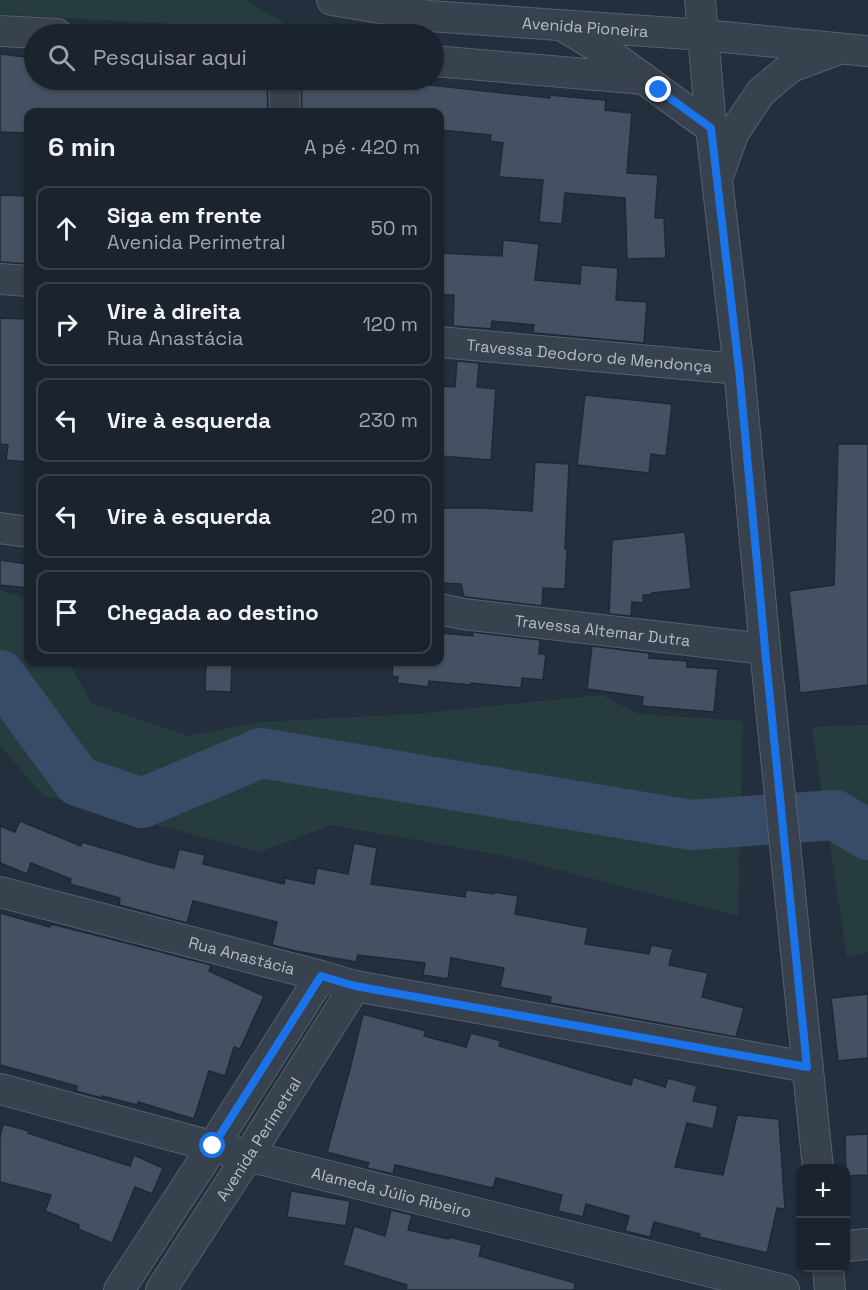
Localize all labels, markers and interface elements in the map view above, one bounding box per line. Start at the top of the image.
street label: Avenida Pioneira [521,12,649,42]
search box [24,24,444,90]
icon: search [45,41,78,74]
text: Pesquisar aqui [93,43,247,71]
route end [645,76,671,102]
text: 6 min [48,130,116,164]
text: A pé · 420 m [304,134,420,160]
text: Siga em frente [107,201,262,229]
icon: ahead [50,212,83,245]
text: 50 m [371,215,418,241]
text: Avenida Perimetral [107,229,286,255]
text: Vire à direita [107,297,241,325]
icon: right [50,308,83,341]
text: 120 m [362,311,418,337]
text: Rua Anastácia [107,325,244,351]
street label: Travessa Deodoro de Mendonça [466,334,713,378]
icon: left [50,404,83,437]
text: Vire à esquerda [107,406,271,434]
text: 230 m [359,407,418,433]
icon: left [50,500,83,533]
text: Vire à esquerda [107,502,271,530]
text: 20 m [371,503,418,529]
icon: arrive [50,596,83,629]
text: Chegada ao destino [107,598,319,626]
street label: Travessa Altemar Dutra [513,610,692,651]
street label: Rua Anastácia [186,932,297,980]
street label: Avenida Perimetral [212,1073,306,1205]
route start [199,1132,225,1158]
street label: Alameda Júlio Ribeiro [309,1162,474,1223]
map controls [796,1164,850,1272]
button: + [796,1164,850,1218]
button: − [796,1218,850,1272]

